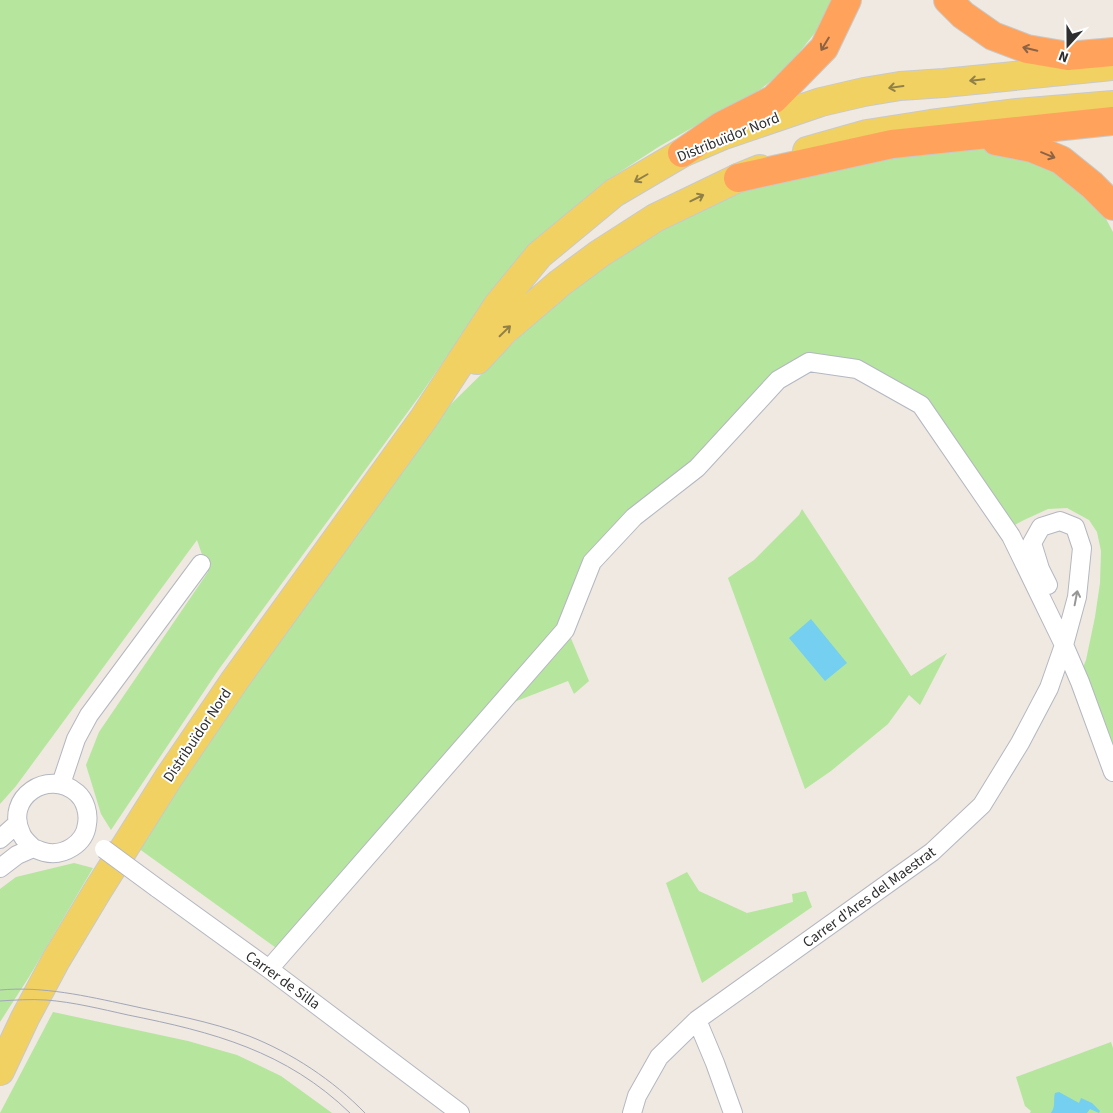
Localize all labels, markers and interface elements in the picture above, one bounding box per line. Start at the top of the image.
north arrow [1043,20,1093,70]
one-way arrow [820,36,830,50]
one-way arrow [1023,44,1039,53]
text: N [1056,45,1072,67]
one-way arrow [970,75,986,85]
one-way arrow [888,82,904,92]
street label: Distribuïdor Nord [674,107,783,168]
one-way arrow [1040,151,1056,160]
one-way arrow [633,173,648,183]
one-way arrow [689,193,704,203]
one-way arrow [498,325,511,337]
one-way arrow [1072,590,1081,606]
street label: Distribuïdor Nord [158,684,237,786]
street label: Carrer d'Ares del Maestrat [798,842,940,953]
street label: Carrer de Silla [241,946,324,1015]

